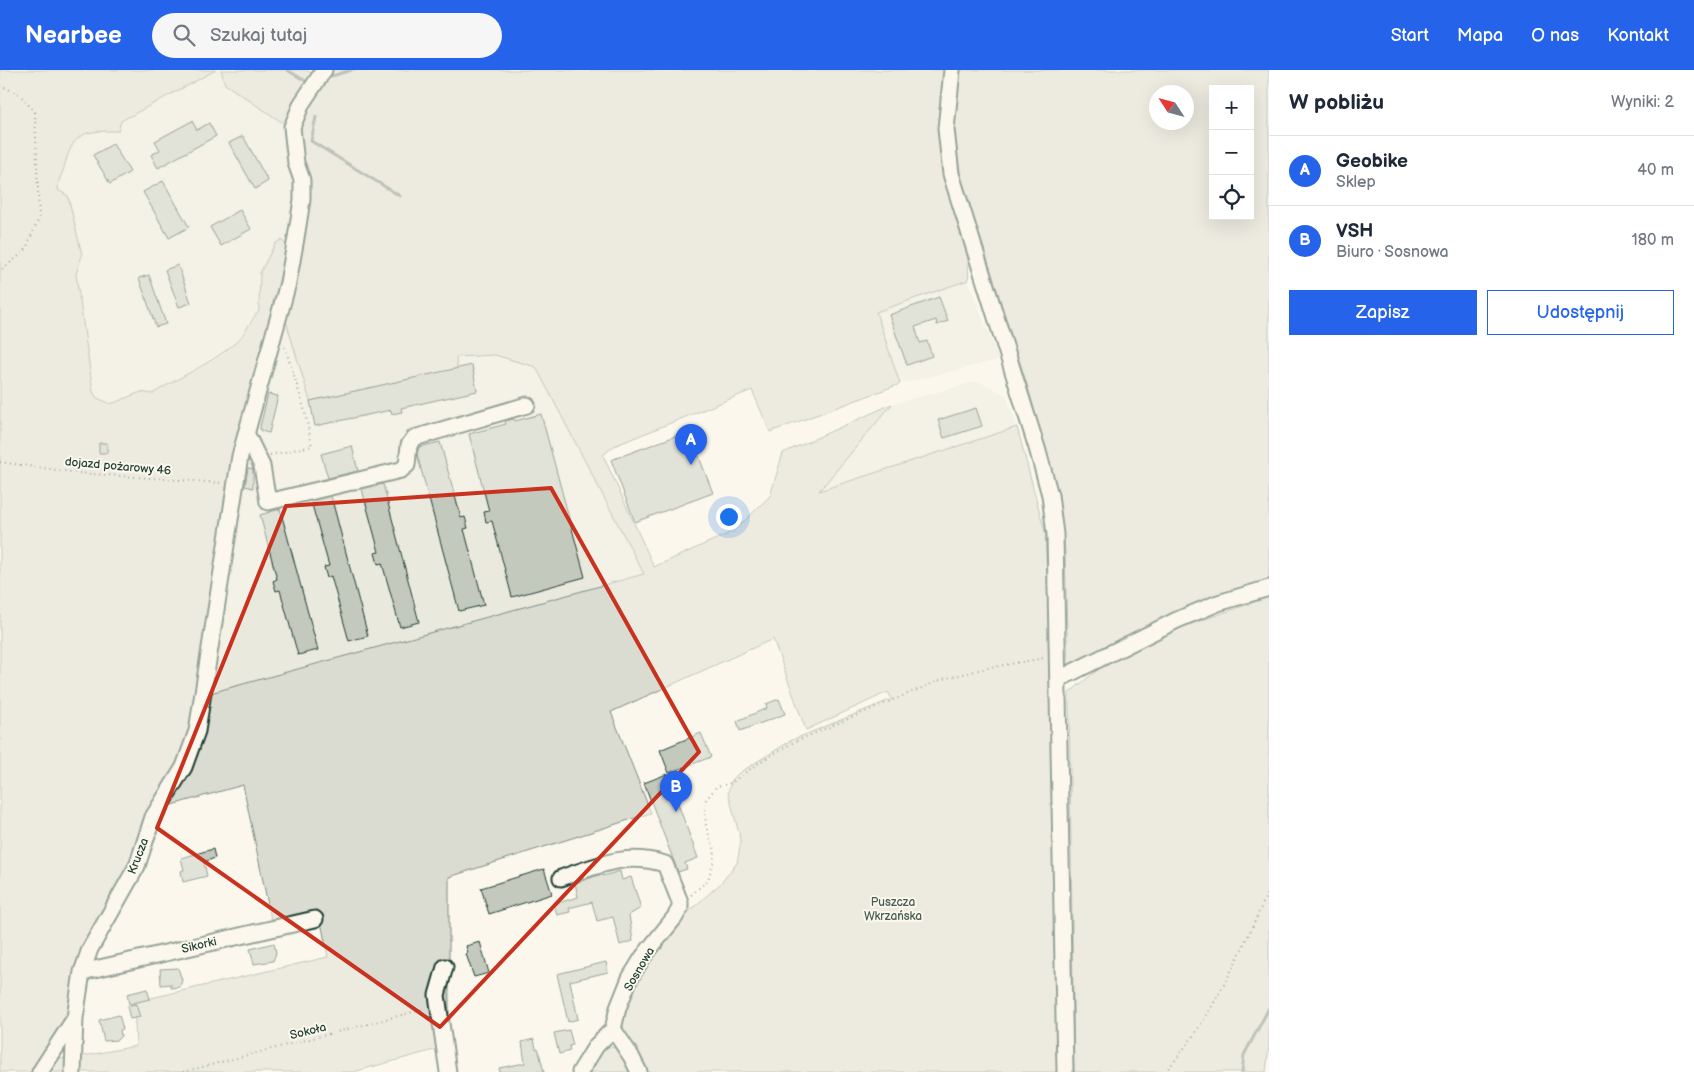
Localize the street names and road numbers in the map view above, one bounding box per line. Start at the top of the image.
street label: dojazd pożarowy 46 [64,454,172,479]
street label: Krucza [125,836,152,876]
street label: Sikorki [180,934,218,957]
street label: Sosnowa [621,944,658,994]
street label: Sokoła [288,1020,328,1043]

